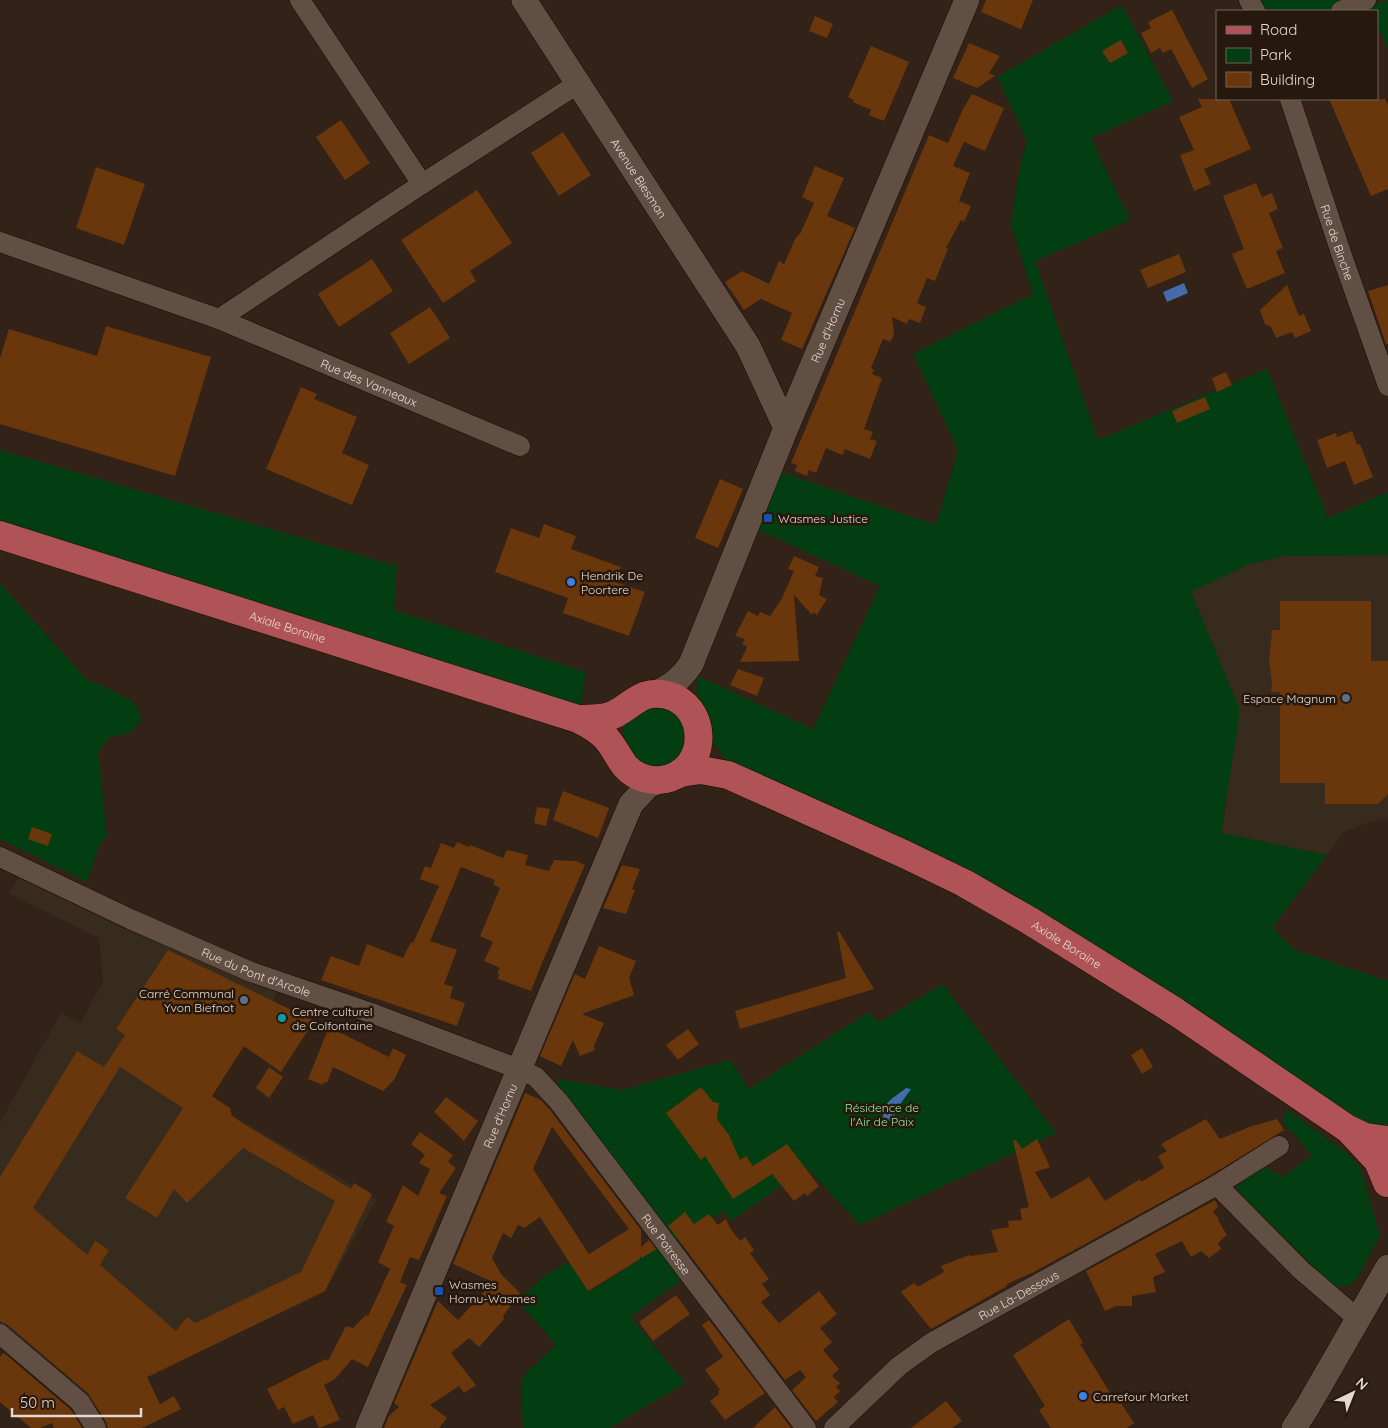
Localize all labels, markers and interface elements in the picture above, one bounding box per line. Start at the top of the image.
legend [1216,10,1378,100]
text: Road [1260,20,1297,39]
text: Park [1260,45,1292,64]
text: Building [1260,70,1315,89]
street label: Avenue Biesman [608,135,671,221]
street label: Rue de Binche [1318,202,1358,283]
street label: Rue d'Hornu [807,296,848,365]
street label: Rue des Vanneaux [318,355,420,409]
place label: Wasmes Justice [778,511,868,526]
marker: Wasmes Justice [762,512,774,524]
place label: Hendrik De Poortere [581,568,643,597]
marker: Hendrik De Poortere [565,576,577,588]
street label: Axiale Boraine [248,607,328,646]
place label: Espace Magnum [1243,691,1336,706]
marker: Espace Magnum [1340,692,1352,704]
street label: Axiale Boraine [1029,917,1105,972]
street label: Rue du Pont d'Arcole [200,944,313,999]
place label: Carré Communal Yvon Biefnot [139,986,234,1015]
marker: Carré Communal Yvon Biefnot [238,994,250,1006]
place label: Centre culturel de Colfontaine [292,1004,373,1033]
marker: Centre culturel de Colfontaine [276,1012,288,1024]
street label: Rue d'Hornu [479,1081,520,1150]
park label: Résidence de l'Air de Paix [845,1100,919,1129]
street label: Rue Potresse [639,1211,695,1277]
street label: Rue Là-Dessous [975,1266,1062,1323]
place label: Wasmes Hornu-Wasmes [449,1277,536,1306]
marker: Wasmes Hornu-Wasmes [433,1285,445,1297]
north arrow [1328,1368,1378,1418]
text: N [1352,1373,1372,1394]
scale bar [12,1386,141,1418]
place label: Carrefour Market [1093,1389,1189,1404]
marker: Carrefour Market [1077,1390,1089,1402]
text: 50 m [20,1393,55,1412]

